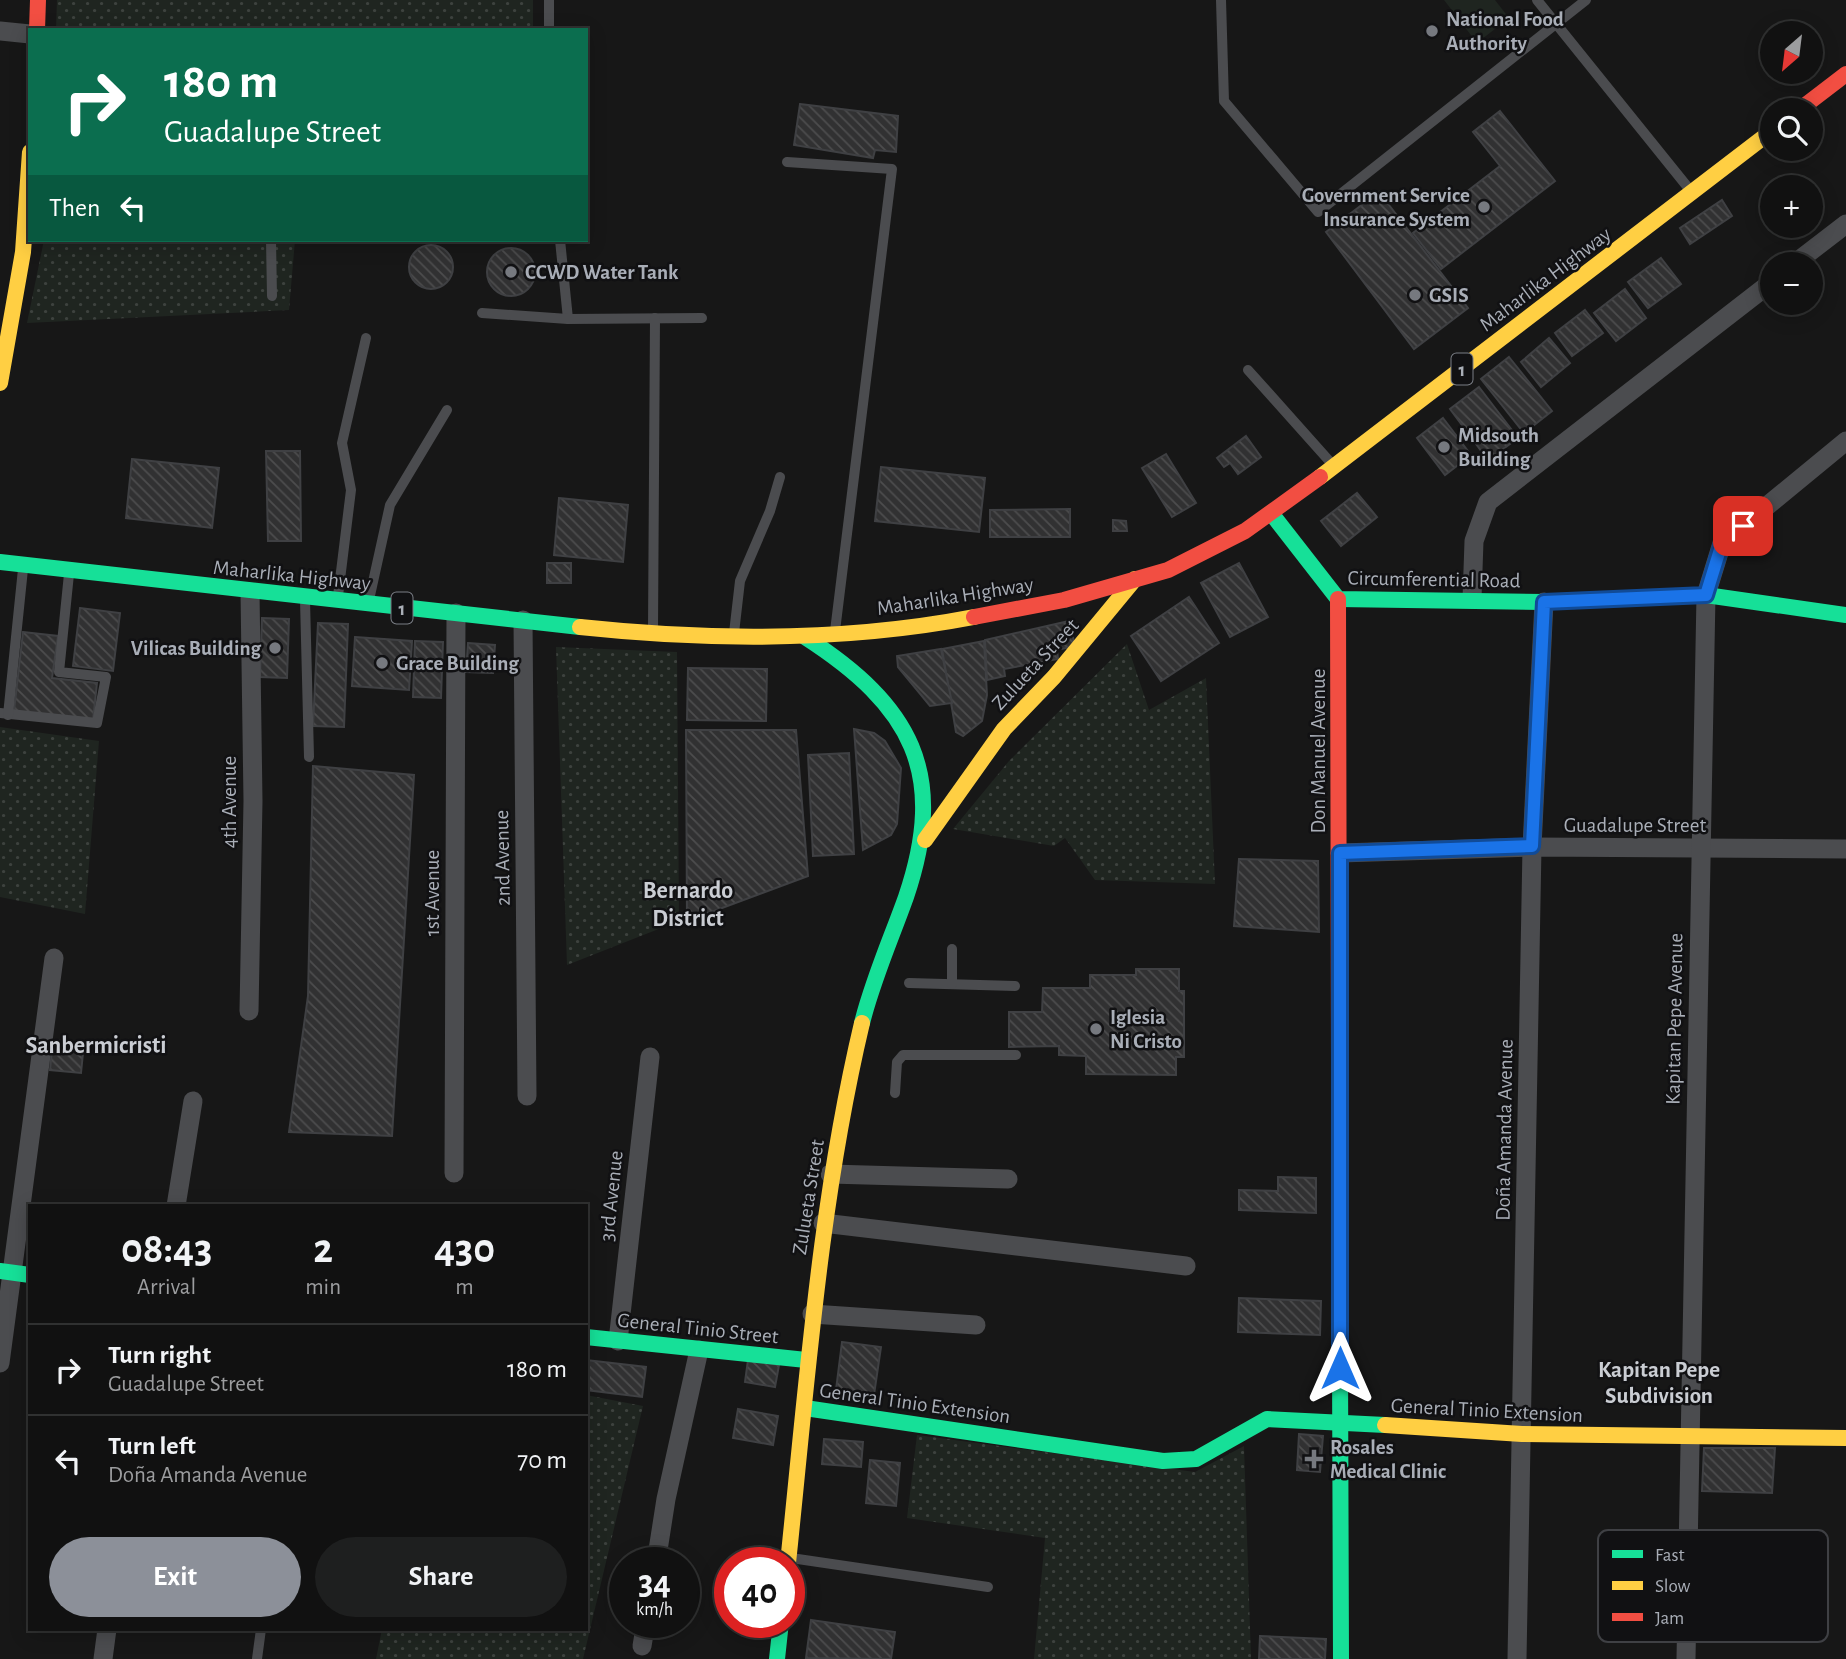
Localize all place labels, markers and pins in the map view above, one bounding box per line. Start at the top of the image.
place label: National Food Authority [1446,9,1564,54]
marker: National Food Authority [1424,23,1440,39]
place label: Government Service Insurance System [1302,185,1470,230]
marker: Government Service Insurance System [1476,199,1492,215]
place label: CCWD Water Tank [525,262,679,283]
marker: CCWD Water Tank [503,264,519,280]
place label: GSIS [1429,285,1469,306]
marker: GSIS [1407,287,1423,303]
place label: Midsouth Building [1458,425,1539,470]
marker: Midsouth Building [1436,439,1452,455]
pin [1713,496,1773,556]
place label: Vilicas Building [131,638,261,659]
marker: Vilicas Building [267,640,283,656]
place label: Grace Building [396,653,519,674]
marker: Grace Building [374,655,390,671]
place label: Iglesia Ni Cristo [1110,1007,1182,1052]
marker: Iglesia Ni Cristo [1088,1021,1104,1037]
place label: Rosales Medical Clinic [1330,1437,1446,1482]
marker: Rosales Medical Clinic [1304,1449,1324,1469]

